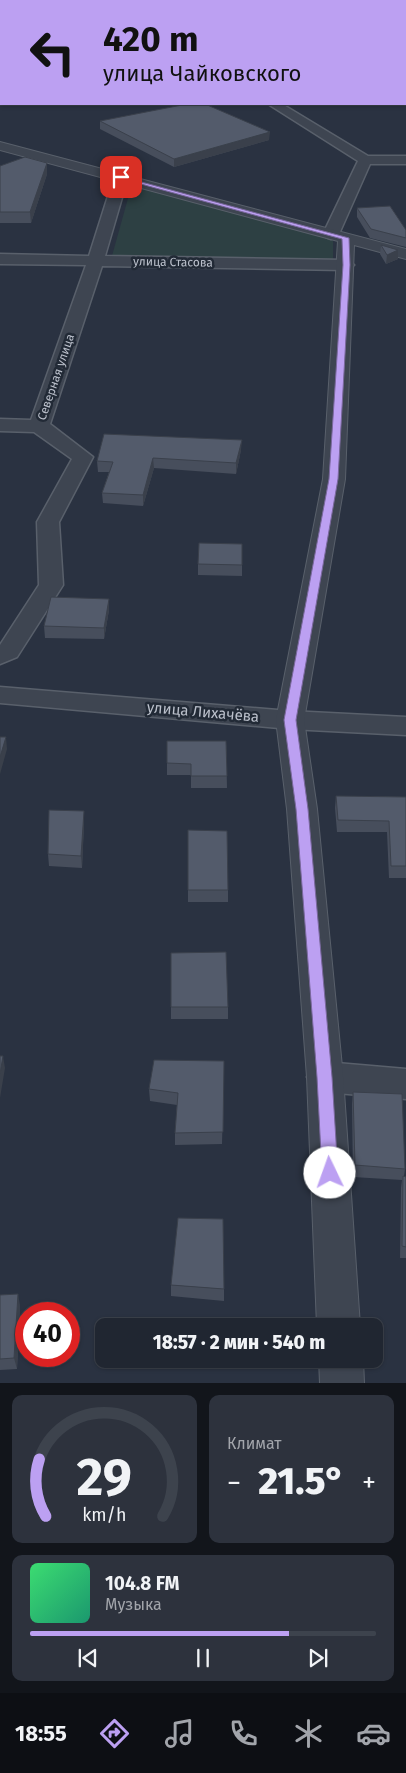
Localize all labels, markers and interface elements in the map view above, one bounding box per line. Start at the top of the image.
text: 420 m [103,18,199,60]
icon: left [20,20,85,85]
text: улица Чайковского [103,60,301,87]
pin [100,156,142,198]
icon: arrive [107,163,135,191]
street label: улица Стасова [133,254,213,270]
street label: Северная улица [35,332,77,422]
street label: улица Лихачёва [146,698,260,726]
position arrow [303,1146,355,1198]
speed limit sign: 40 [15,1302,80,1367]
text: 18:57 · 2 мин · 540 m [153,1331,325,1354]
text: Климат [227,1434,282,1453]
text: 29 [77,1446,132,1509]
text: 21.5° [258,1458,345,1504]
text: − [227,1466,241,1499]
text: + [362,1466,376,1499]
text: km/h [82,1504,127,1526]
text: 104.8 FM [105,1572,179,1595]
text: Музыка [105,1595,162,1614]
icon: previous [74,1644,102,1672]
icon: pause [189,1644,217,1672]
icon: next [304,1644,332,1672]
icon: directions [97,1716,132,1751]
icon: music [162,1716,197,1751]
icon: phone [226,1716,261,1751]
icon: climate [291,1716,326,1751]
icon: car [356,1716,391,1751]
text: 18:55 [15,1720,67,1747]

